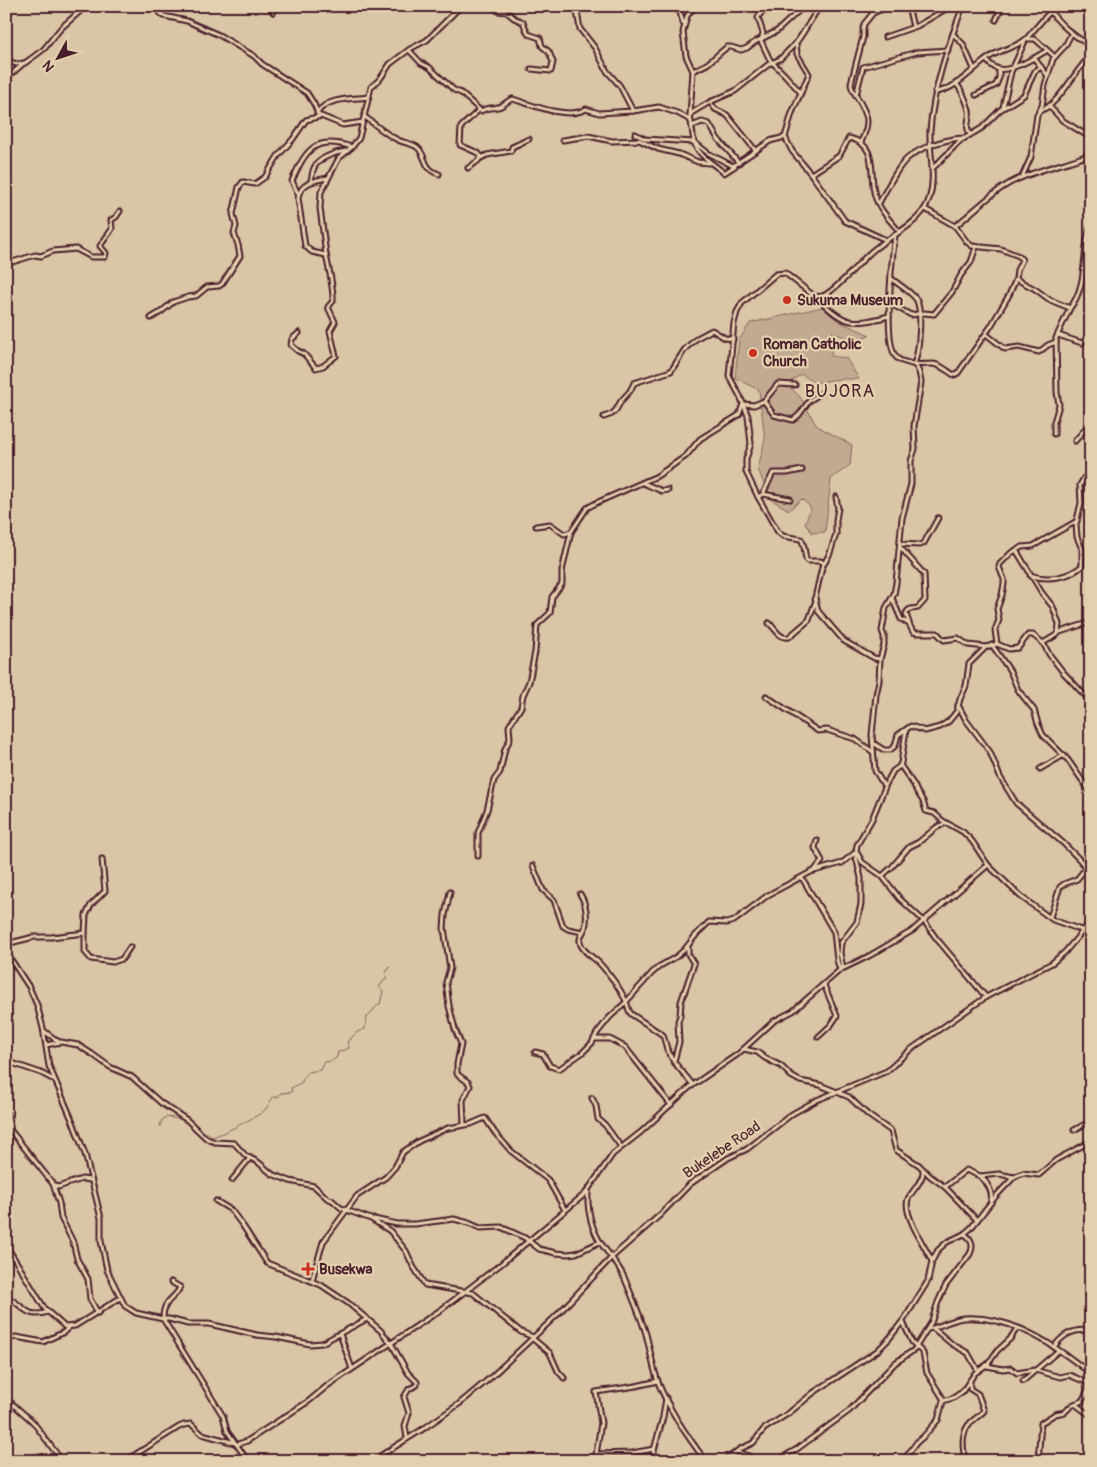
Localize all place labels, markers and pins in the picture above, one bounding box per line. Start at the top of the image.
place label: Sukuma Museum [797,291,903,310]
marker: Sukuma Museum [781,294,793,306]
place label: Roman Catholic Church [763,335,862,371]
marker: Roman Catholic Church [747,347,759,359]
place label: Busekwa [319,1260,373,1279]
marker: Busekwa [301,1262,315,1276]

